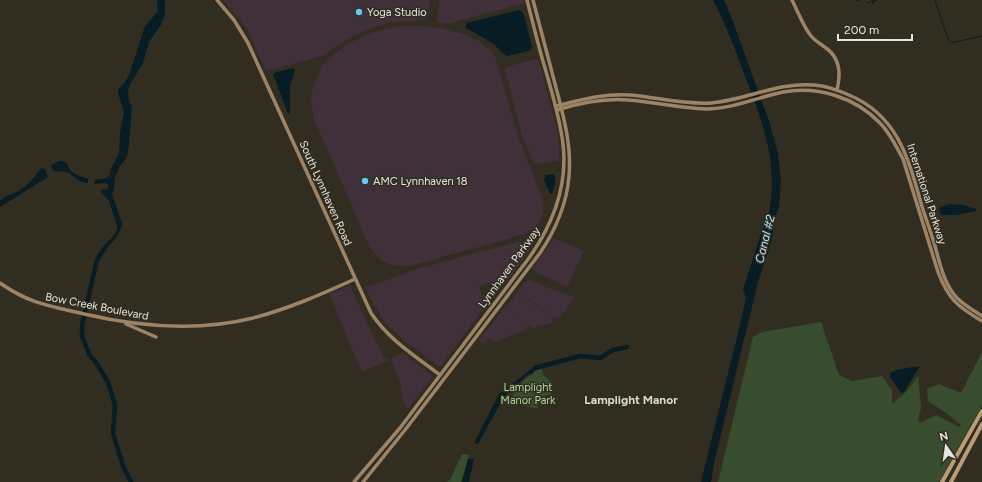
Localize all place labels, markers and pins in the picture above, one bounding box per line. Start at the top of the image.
place label: Yoga Studio [367,6,427,19]
marker: Yoga Studio [354,7,364,17]
place label: AMC Lynnhaven 18 [373,175,468,188]
marker: AMC Lynnhaven 18 [360,176,370,186]

